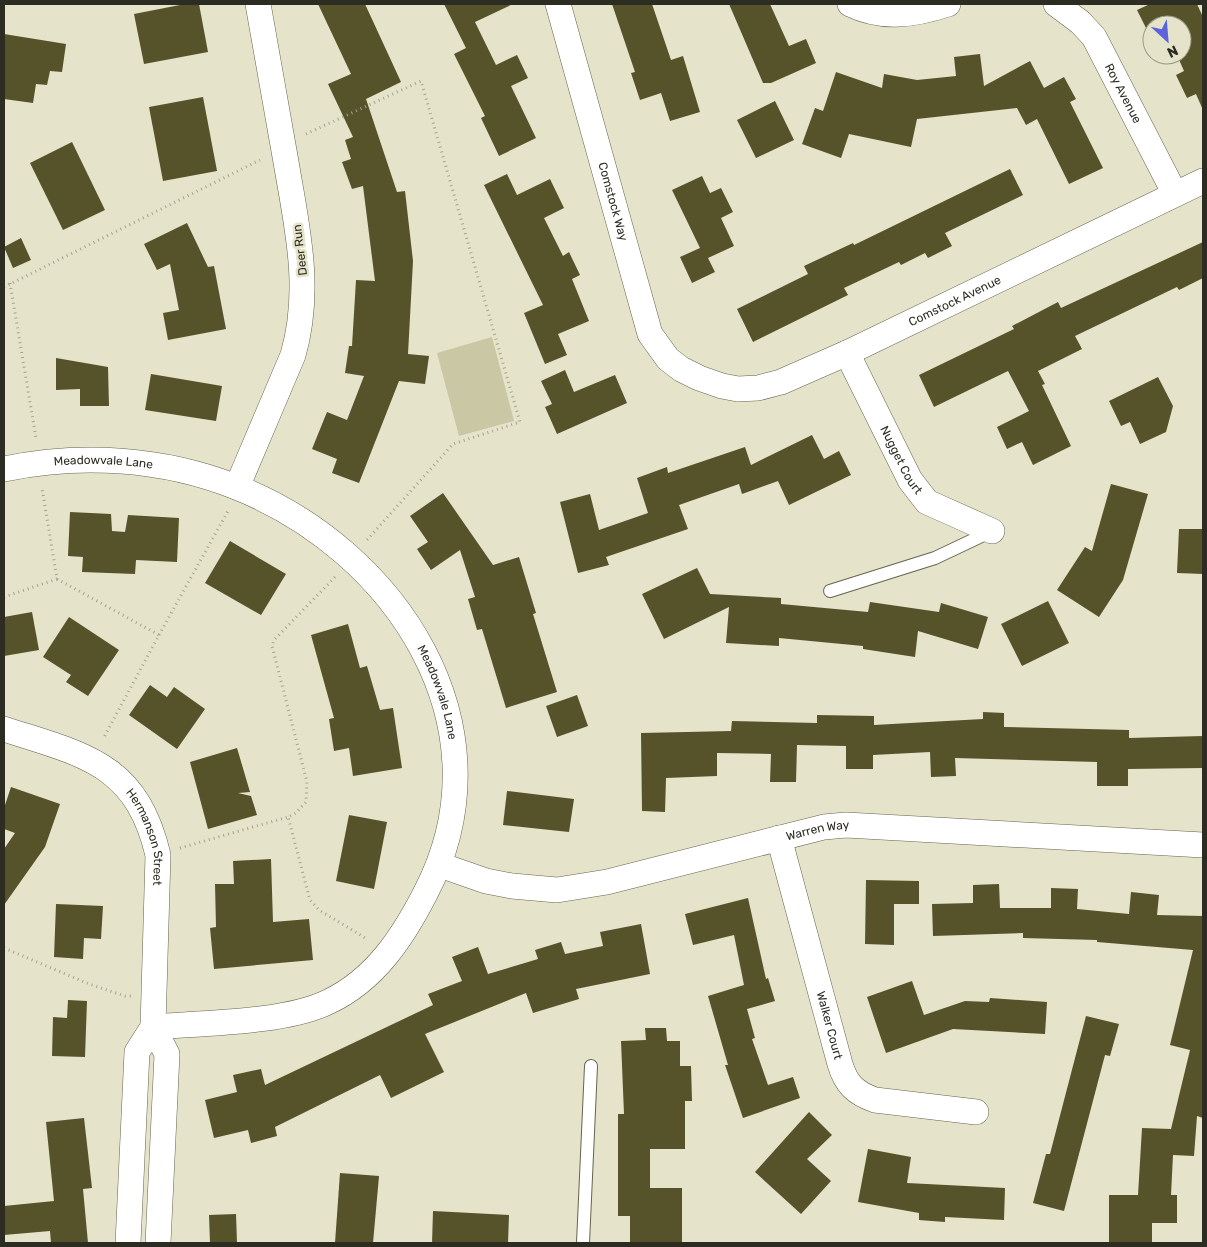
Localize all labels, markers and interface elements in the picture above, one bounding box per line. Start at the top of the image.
north arrow [1142,15,1192,65]
text: N [1164,41,1181,61]
street label: Roy Avenue [1102,61,1144,126]
street label: Comstock Way [595,160,631,243]
street label: Deer Run [290,224,310,276]
street label: Comstock Avenue [906,273,1003,329]
street label: Nugget Court [877,424,926,497]
street label: Meadowvale Lane [53,453,154,472]
street label: Meadowvale Lane [414,643,460,741]
street label: Hermanson Street [123,786,166,886]
street label: Warren Way [784,818,850,843]
street label: Walker Court [814,990,846,1061]

